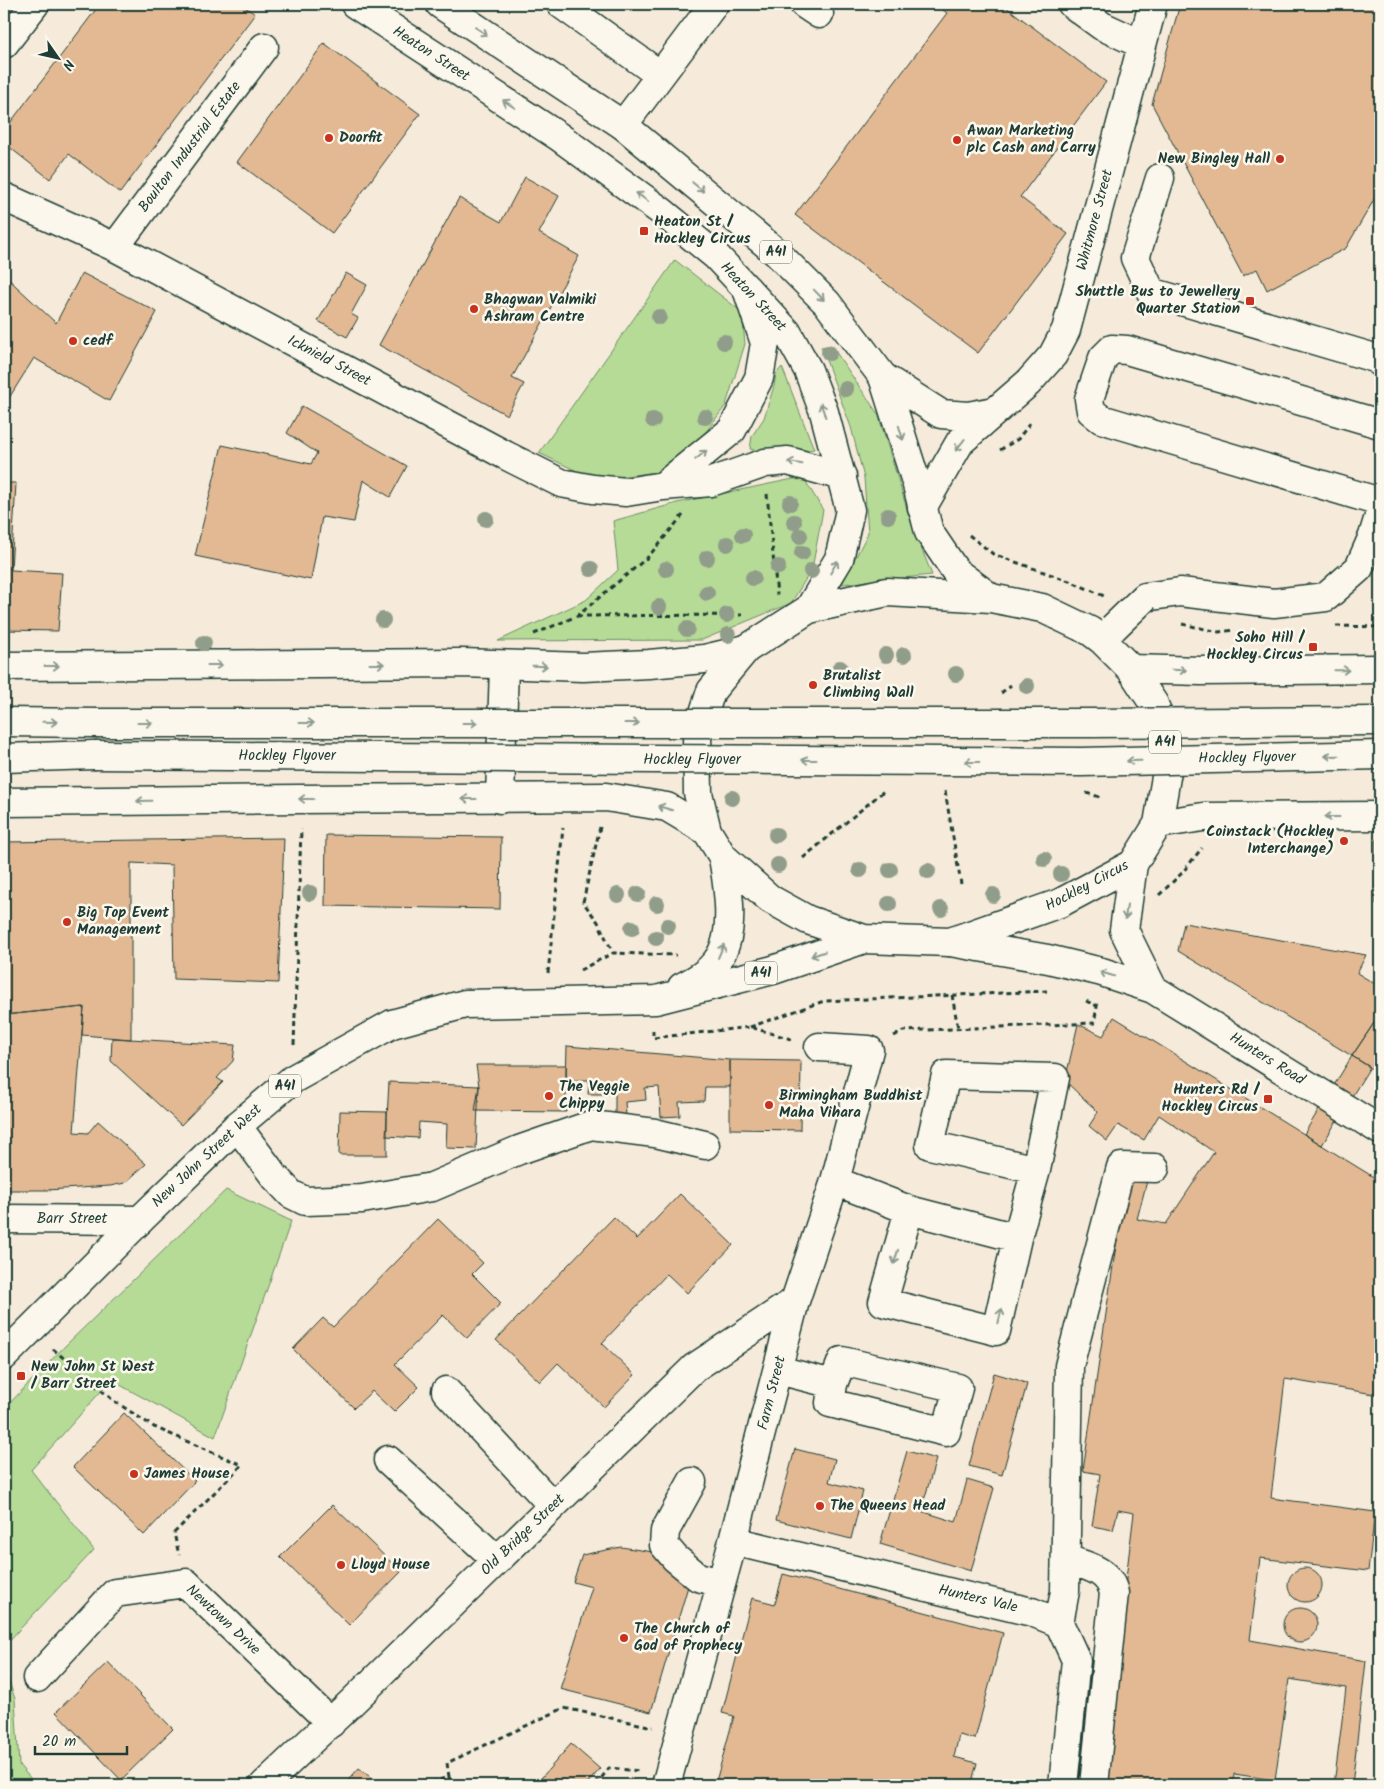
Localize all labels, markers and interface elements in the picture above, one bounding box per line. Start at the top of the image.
street label: Heaton Street [387,20,475,88]
one-way arrow [474,26,488,36]
north arrow [32,32,82,82]
text: N [56,55,80,75]
street label: Boulton Industrial Estate [133,76,248,218]
one-way arrow [502,99,516,109]
place label: Awan Marketing plc Cash and Carry [966,119,1096,160]
place label: Doorfit [339,126,383,150]
marker: Doorfit [323,132,335,144]
marker: Awan Marketing plc Cash and Carry [951,134,963,146]
place label: New Bingley Hall [1158,147,1270,171]
marker: New Bingley Hall [1274,153,1286,165]
street label: Whitmore Street [1070,167,1120,273]
one-way arrow [691,181,704,192]
one-way arrow [636,192,649,203]
place label: Heaton St / Hockley Circus [654,210,750,251]
marker: Heaton St / Hockley Circus [638,225,650,237]
road number: A41 [760,240,792,264]
street label: Heaton Street [714,256,792,338]
place label: Shuttle Bus to Jewellery Quarter Station [1075,280,1240,321]
place label: Bhagwan Valmiki Ashram Centre [484,288,597,329]
one-way arrow [812,289,824,301]
marker: Shuttle Bus to Jewellery Quarter Station [1244,295,1256,307]
marker: Bhagwan Valmiki Ashram Centre [468,303,480,315]
place label: cedf [83,329,114,353]
street label: Icknield Street [283,329,375,393]
marker: cedf [67,335,79,347]
one-way arrow [818,402,828,418]
one-way arrow [896,424,906,440]
one-way arrow [955,438,965,452]
one-way arrow [694,450,707,461]
one-way arrow [787,457,803,467]
one-way arrow [830,560,840,574]
place label: Soho Hill / Hockley Circus [1207,626,1306,667]
marker: Soho Hill / Hockley Circus [1307,641,1319,653]
one-way arrow [369,659,385,669]
one-way arrow [206,660,223,670]
one-way arrow [44,661,60,671]
one-way arrow [532,661,548,670]
place label: Brutalist Climbing Wall [823,664,914,705]
one-way arrow [1334,665,1350,674]
one-way arrow [1171,666,1187,675]
marker: Brutalist Climbing Wall [807,679,819,691]
one-way arrow [42,717,58,727]
one-way arrow [136,718,153,728]
one-way arrow [299,718,315,728]
one-way arrow [462,718,478,728]
one-way arrow [624,718,640,728]
road number: A41 [1149,730,1181,754]
street label: Hockley Flyover [238,744,337,768]
street label: Hockley Flyover [1198,745,1297,771]
street label: Hockley Flyover [643,748,742,772]
one-way arrow [1324,752,1340,761]
one-way arrow [801,755,818,765]
one-way arrow [1126,756,1142,766]
one-way arrow [964,757,980,767]
one-way arrow [298,794,314,804]
one-way arrow [461,794,477,804]
one-way arrow [136,796,152,806]
one-way arrow [657,803,673,813]
one-way arrow [1324,812,1340,822]
place label: Coinstack (Hockley Interchange) [1206,820,1334,861]
marker: Coinstack (Hockley Interchange) [1338,835,1350,847]
street label: Hockley Circus [1041,854,1134,918]
place label: Big Top Event Management [77,901,169,942]
one-way arrow [1121,904,1131,920]
marker: Big Top Event Management [61,916,73,928]
one-way arrow [717,944,727,959]
one-way arrow [811,950,827,960]
road number: A41 [745,961,777,984]
one-way arrow [1099,969,1115,979]
street label: Hunters Road [1224,1026,1310,1092]
road number: A41 [269,1074,301,1098]
place label: The Veggie Chippy [559,1075,630,1116]
place label: Hunters Rd / Hockley Circus [1162,1078,1261,1119]
place label: Birmingham Buddhist Maha Vihara [779,1084,923,1125]
marker: The Veggie Chippy [543,1090,555,1102]
marker: Hunters Rd / Hockley Circus [1262,1093,1274,1105]
street label: New John Street West [146,1098,268,1214]
marker: Birmingham Buddhist Maha Vihara [763,1099,775,1111]
street label: Barr Street [37,1207,107,1231]
one-way arrow [890,1249,900,1265]
one-way arrow [996,1308,1005,1324]
street label: Farm Street [751,1353,793,1433]
place label: New John St West / Barr Street [30,1355,155,1396]
marker: New John St West / Barr Street [15,1370,27,1382]
place label: James House [144,1462,230,1486]
marker: James House [128,1468,140,1480]
street label: Old Bridge Street [475,1488,571,1582]
place label: The Queens Head [830,1494,946,1518]
marker: The Queens Head [814,1500,826,1512]
place label: Lloyd House [351,1553,431,1577]
marker: Lloyd House [335,1559,347,1571]
street label: Hunters Vale [936,1578,1020,1620]
street label: Newtown Drive [180,1579,266,1661]
place label: The Church of God of Prophecy [634,1617,742,1658]
marker: The Church of God of Prophecy [618,1632,630,1644]
scale bar [35,1724,128,1756]
text: 20 m [42,1730,76,1754]

